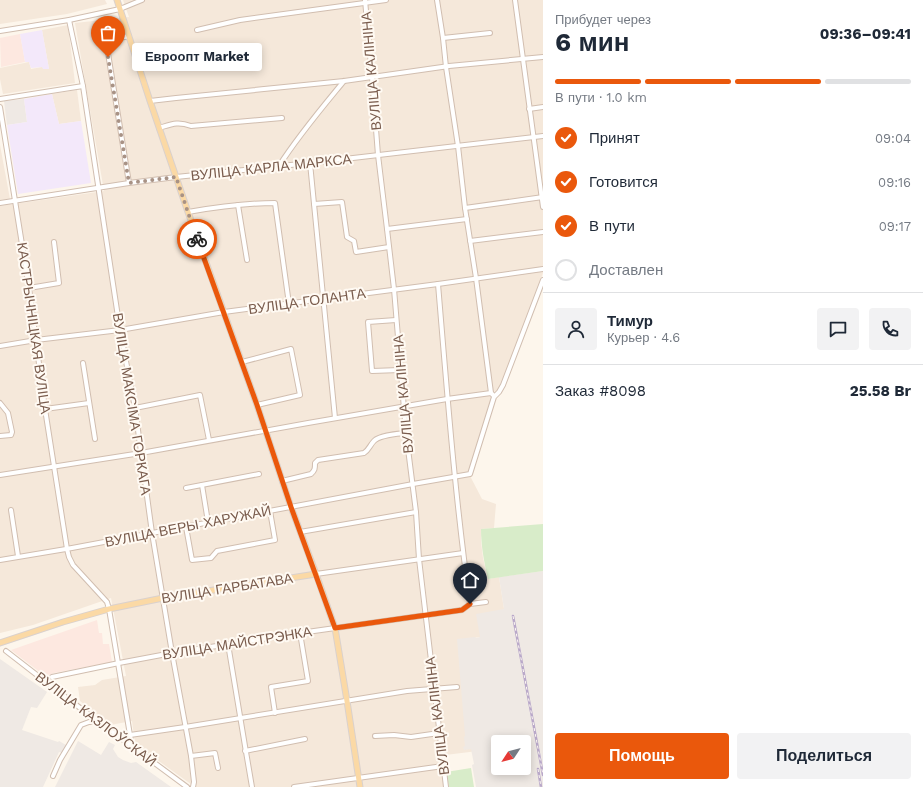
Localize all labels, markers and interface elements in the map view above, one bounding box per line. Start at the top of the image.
street label: ВУЛІЦА КАЛІНІНА [358,10,384,131]
text: Прибудет через [555,12,651,27]
pin [91,16,125,57]
icon: bag [97,22,119,44]
text: 09:36–09:41 [820,25,911,43]
text: 6 мин [555,27,629,57]
callout: Евроопт Market [132,43,262,71]
text: Евроопт Market [145,49,249,64]
text: В пути · 1.0 km [555,90,647,105]
icon: check [555,127,577,149]
text: Принят [589,129,640,147]
text: 09:04 [875,131,911,146]
street label: ВУЛІЦА КАРЛА МАРКСА [190,151,353,183]
icon: check [555,171,577,193]
text: Готовится [589,173,658,191]
text: 09:16 [878,175,911,190]
icon: check [555,215,577,237]
text: В пути [589,217,635,235]
courier [177,219,217,259]
text: 09:17 [879,219,911,234]
icon: bike [186,228,208,250]
street label: КАСТРЫЧНІЦКАЯ ВУЛІЦА [14,241,54,416]
text: Доставлен [589,261,663,279]
street label: ВУЛІЦА ГОЛАНТА [247,285,367,317]
button: person [555,308,597,350]
button: chat [817,308,859,350]
button: phone [869,308,911,350]
street label: ВУЛІЦА МАКСІМА ГОРКАГА [110,312,154,497]
text: Тимур [607,312,653,330]
text: Курьер · 4.6 [607,330,680,345]
street label: ВУЛІЦА КАЛІНІНА [390,333,416,454]
text: Заказ #8098 [555,382,646,400]
text: 25.58 Br [850,382,911,400]
street label: ВУЛІЦА ВЕРЫ ХАРУЖАЙ [103,501,272,550]
pin [453,563,487,604]
icon: home [459,569,481,591]
street label: ВУЛІЦА ГАРБАТАВА [160,570,295,606]
street label: ВУЛІЦА МАЙСТРЭНКА [161,622,314,663]
street label: ВУЛІЦА КАЛІНІНА [422,655,452,776]
street label: ВУЛІЦА КАЗЛОЎСКАЙ [32,668,160,770]
button: Помощь [555,733,729,779]
button: Поделиться [737,733,911,779]
north arrow [491,735,531,775]
map controls [491,735,531,775]

